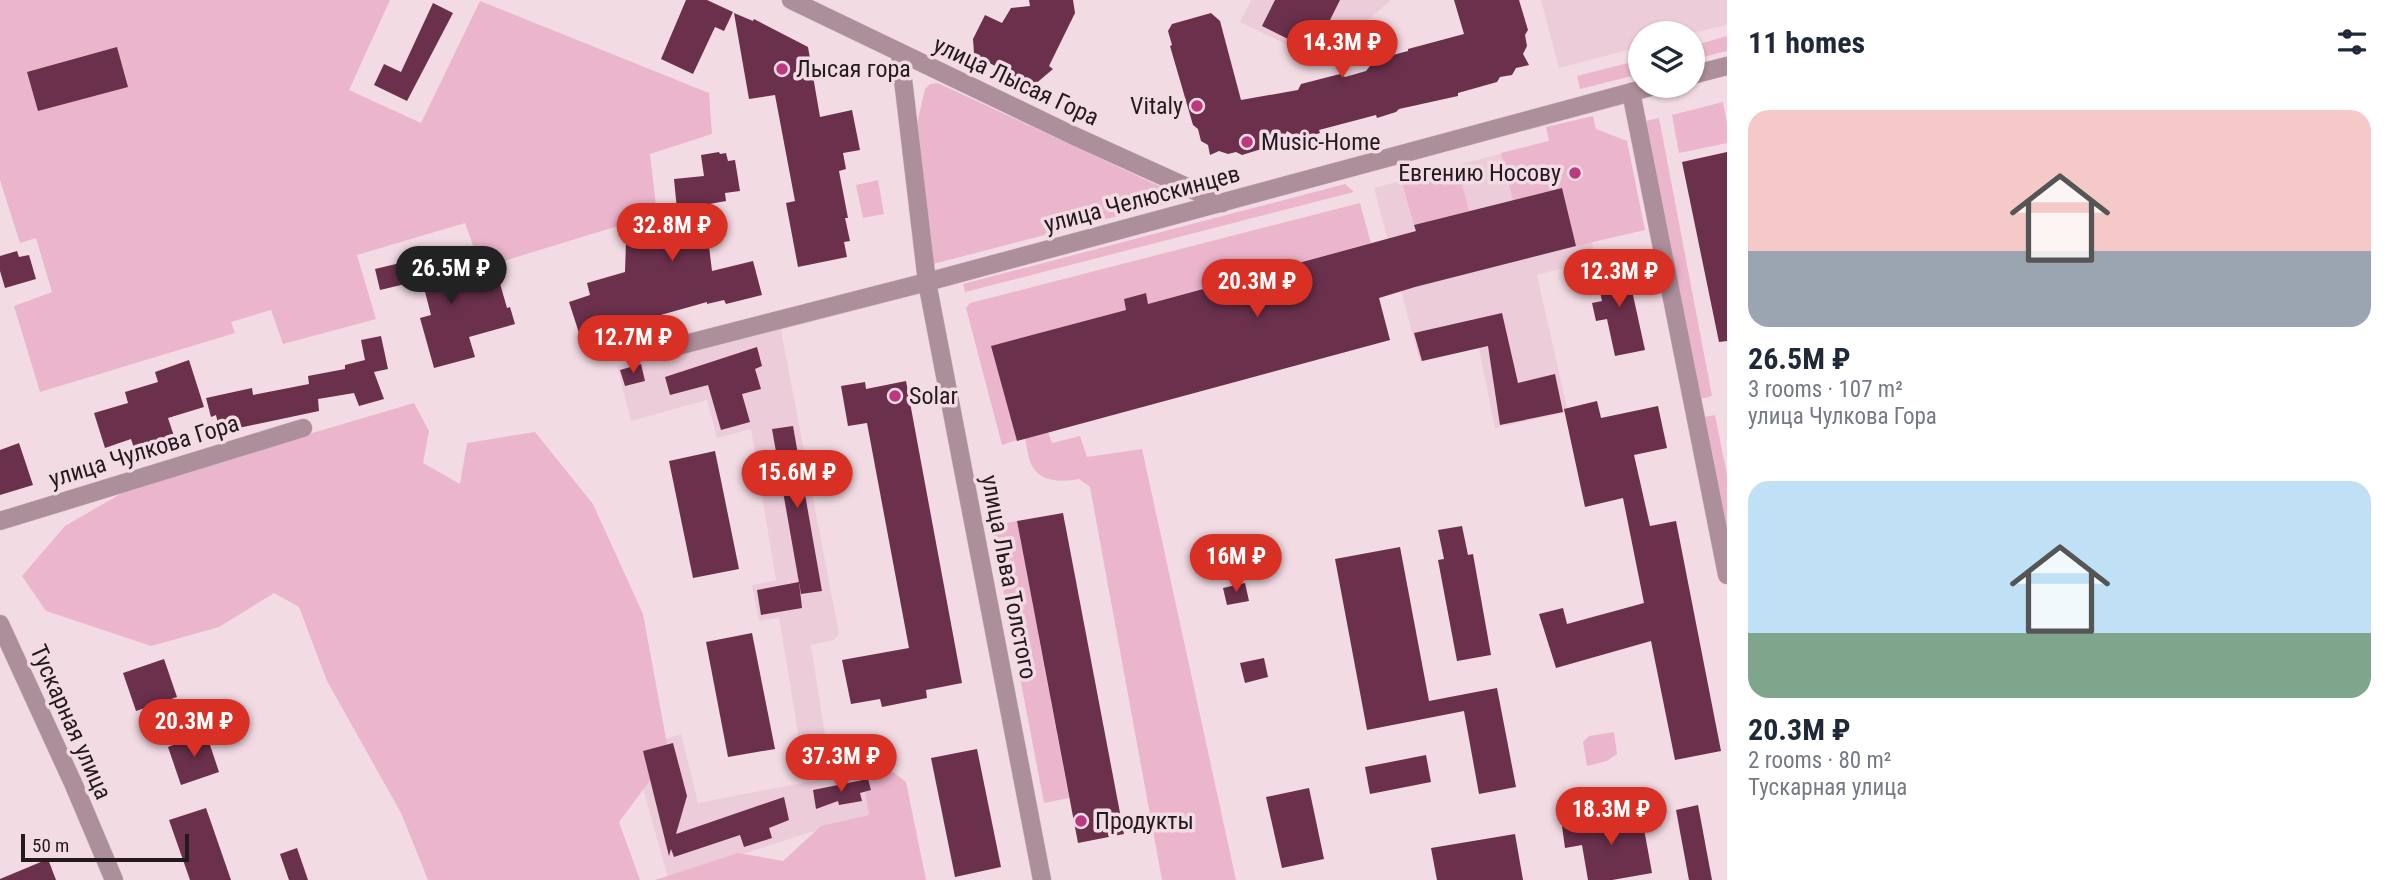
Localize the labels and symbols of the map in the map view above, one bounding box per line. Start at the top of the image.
pin: 14.3M ₽ [1277,20,1407,80]
street label: улица Лысая Гора [929,30,1103,132]
place label: Лысая гора [796,55,911,83]
marker: Лысая гора [774,61,790,77]
place label: Vitaly [1130,92,1183,120]
marker: Vitaly [1189,98,1205,114]
place label: Music-Home [1261,128,1380,156]
marker: Music-Home [1239,134,1255,150]
street label: улица Челюскинцев [1041,159,1243,239]
place label: Евгению Носову [1398,159,1561,187]
marker: Евгению Носову [1567,165,1583,181]
pin: 32.8M ₽ [607,204,737,263]
pin: 26.5M ₽ [386,246,516,306]
pin: 12.3M ₽ [1554,250,1684,309]
pin: 20.3M ₽ [1192,260,1322,319]
pin: 12.7M ₽ [568,316,698,375]
place label: Solar [909,382,958,410]
marker: Solar [887,388,903,404]
street label: улица Чулкова Гора [46,409,242,493]
pin: 15.6M ₽ [732,450,862,510]
street label: улица Льва Толстого [975,473,1043,681]
pin: 16M ₽ [1187,534,1285,594]
street label: Тускарная улица [24,640,118,804]
pin: 20.3M ₽ [129,700,259,759]
pin: 37.3M ₽ [776,734,906,794]
pin: 18.3M ₽ [1546,788,1676,847]
place label: Продукты [1095,807,1194,835]
marker: Продукты [1073,813,1089,829]
scale bar [21,831,189,863]

